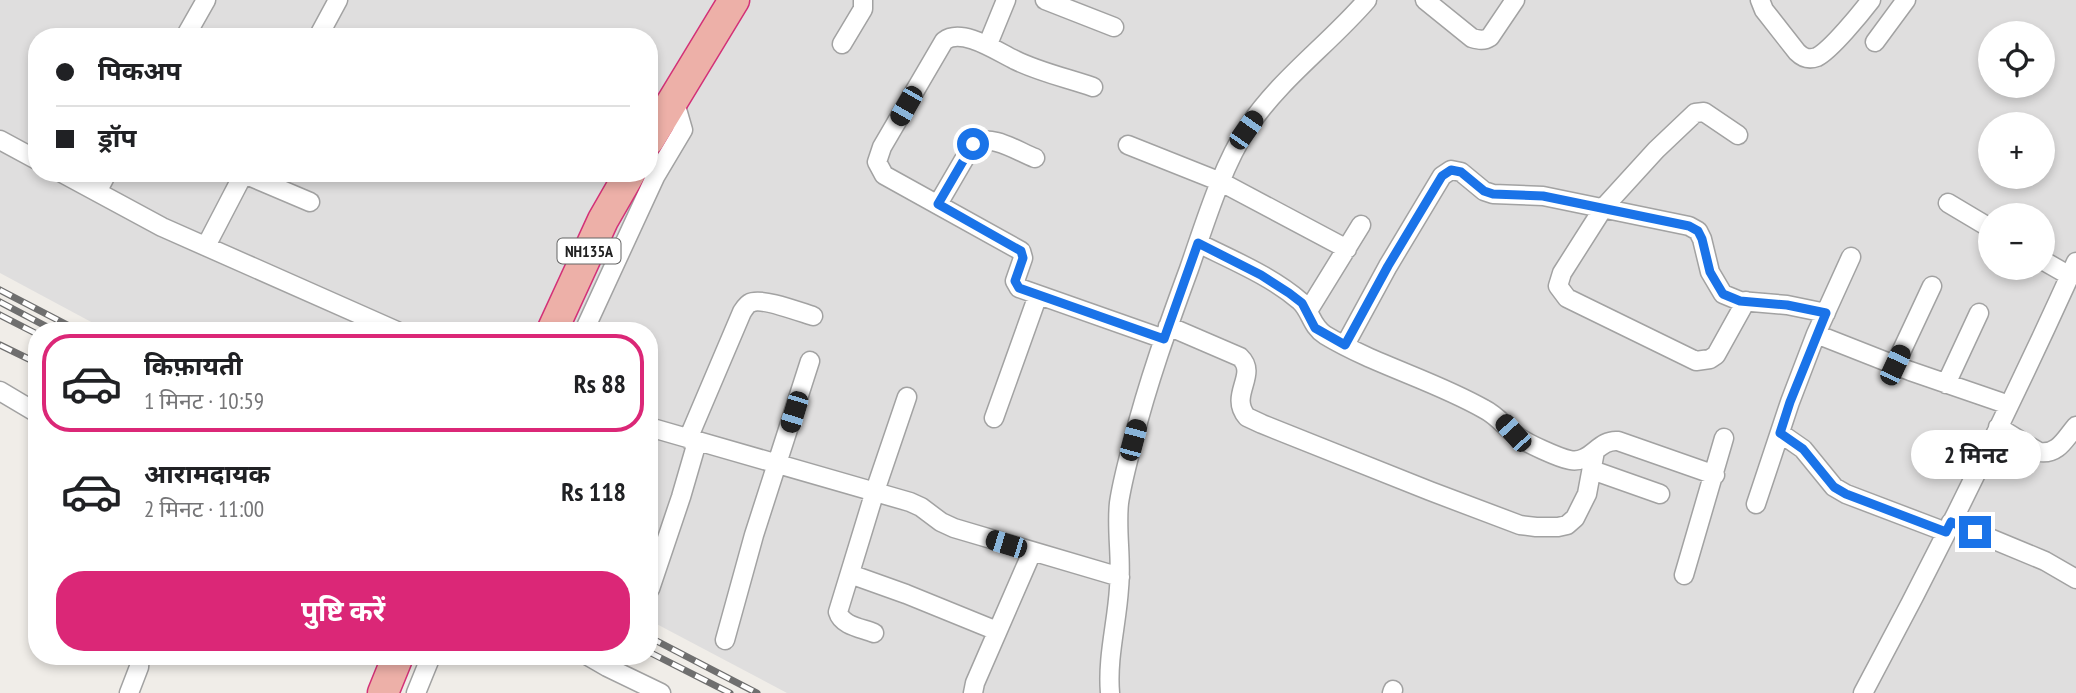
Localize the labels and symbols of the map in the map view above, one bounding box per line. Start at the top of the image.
car [887,83,926,129]
car [1226,107,1267,153]
route start [957,128,989,160]
road number: NH135A [558,238,620,264]
car [1877,342,1914,388]
car [778,389,811,435]
car [1492,410,1535,456]
car [1118,417,1149,463]
callout: 2 मिनट [1910,430,2040,480]
route end [1959,516,1991,548]
car [983,528,1030,560]

